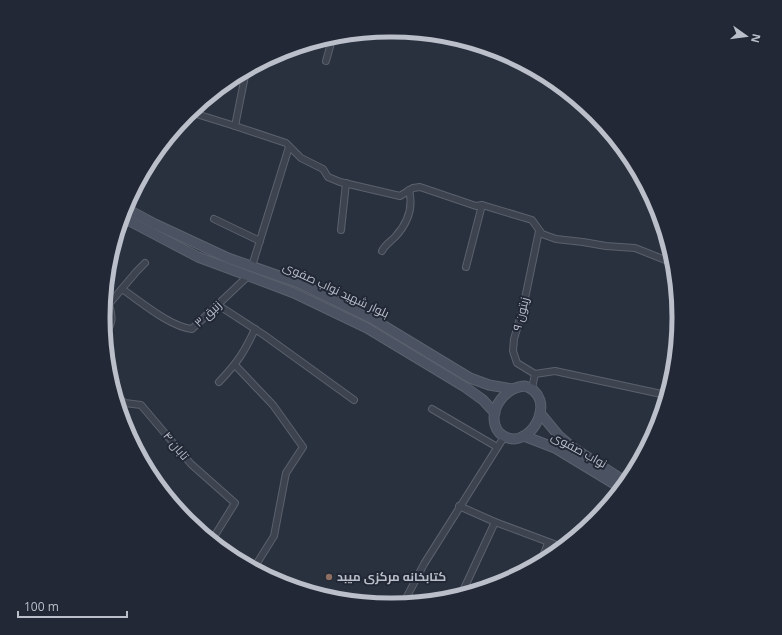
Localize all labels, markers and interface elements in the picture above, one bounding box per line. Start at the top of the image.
north arrow [726,16,766,56]
text: N [748,32,765,45]
street label: بلوار شهید نواب صفوی [280,257,392,322]
street label: زیتون ۹ [508,295,533,333]
street label: زنبق ۳ [190,297,225,331]
street label: نواب صفوی [548,427,610,472]
street label: تابان ۴ [159,428,194,464]
place label: کتابخانه مرکزی میبد [337,568,446,585]
marker: کتابخانه مرکزی میبد [324,572,334,582]
scale bar [18,593,127,619]
text: 100 m [24,598,59,615]

